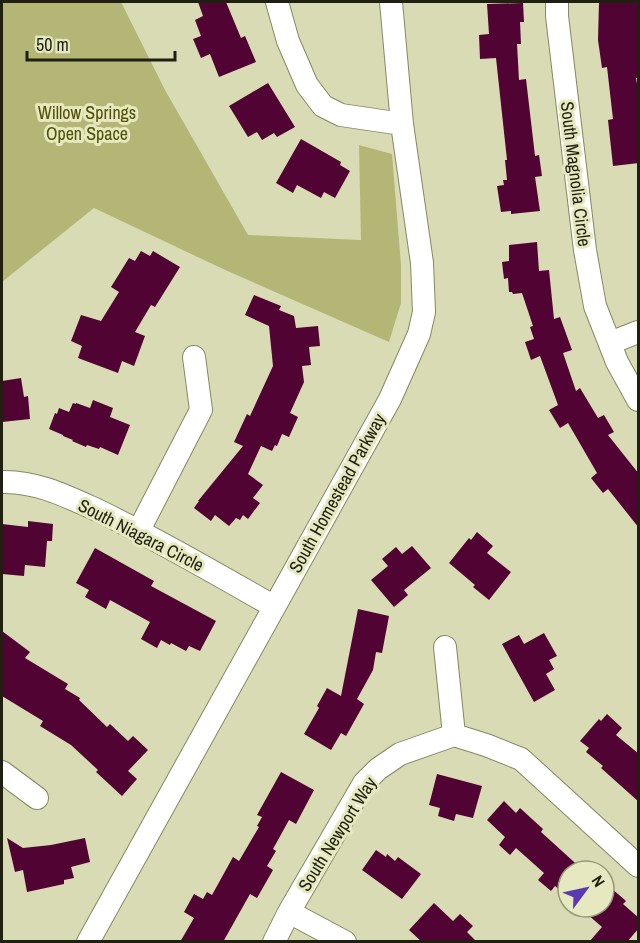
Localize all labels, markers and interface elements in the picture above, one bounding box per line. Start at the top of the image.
scale bar [27,24,176,62]
text: 50 m [36,32,69,57]
park label: Willow Springs Open Space [38,100,136,146]
street label: South Magnolia Circle [555,100,597,248]
street label: South Homestead Parkway [283,408,392,577]
street label: South Niagara Circle [74,493,208,577]
street label: South Newport Way [292,771,383,896]
north arrow [556,859,616,919]
text: N [587,871,610,891]

